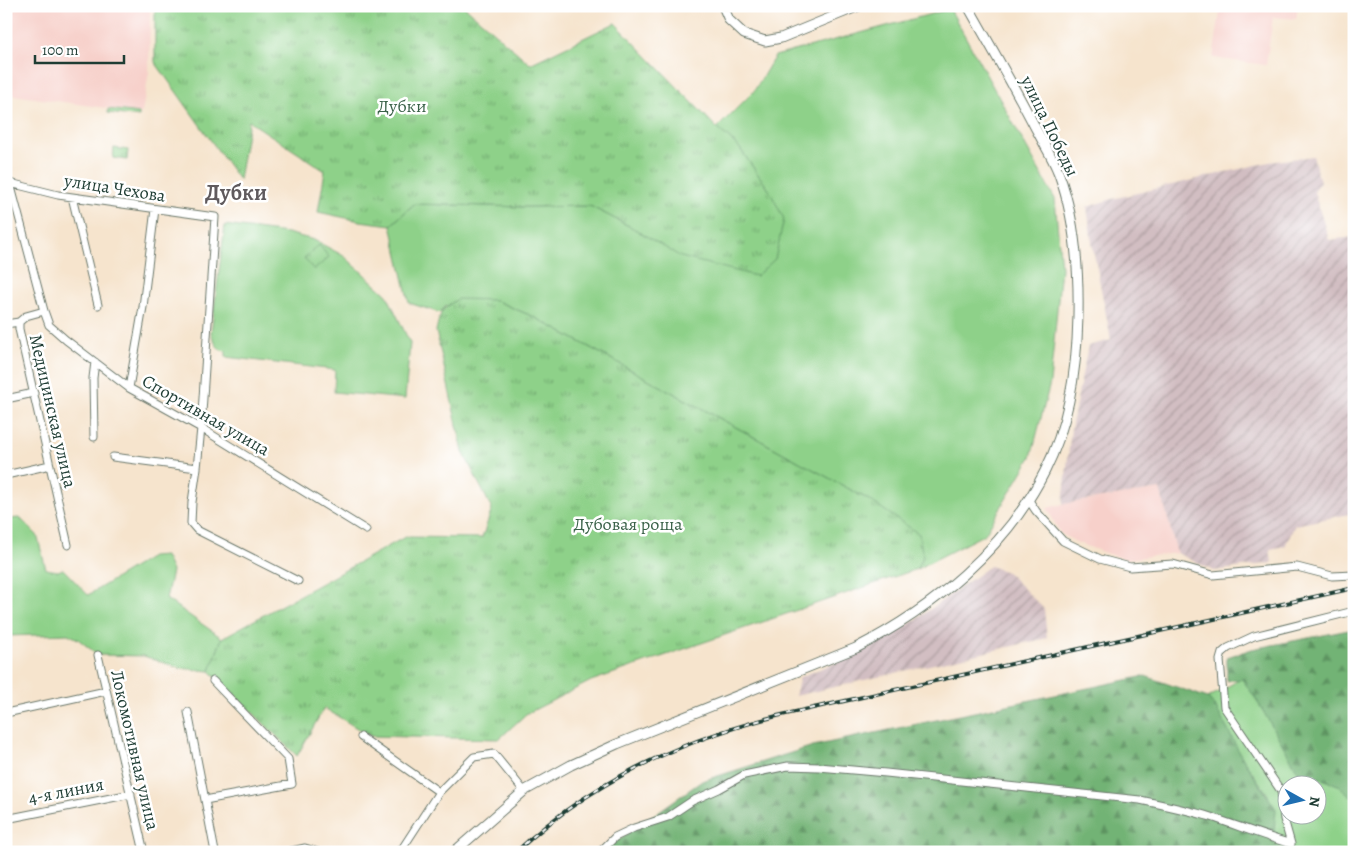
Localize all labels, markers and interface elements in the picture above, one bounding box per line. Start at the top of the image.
scale bar [35,32,124,64]
text: 100 m [42,40,79,60]
street label: улица Победы [1015,71,1085,180]
park label: Дубки [378,94,427,118]
street label: улица Чехова [62,168,168,208]
district label: Дубки [205,178,267,208]
street label: Медицинская улица [24,332,82,491]
street label: Спортивная улица [138,369,275,462]
park label: Дубовая роща [574,512,683,536]
street label: Локомотивная улица [105,667,165,833]
street label: 4-я линия [26,772,106,810]
north arrow [1278,776,1328,826]
text: N [1304,795,1324,808]

